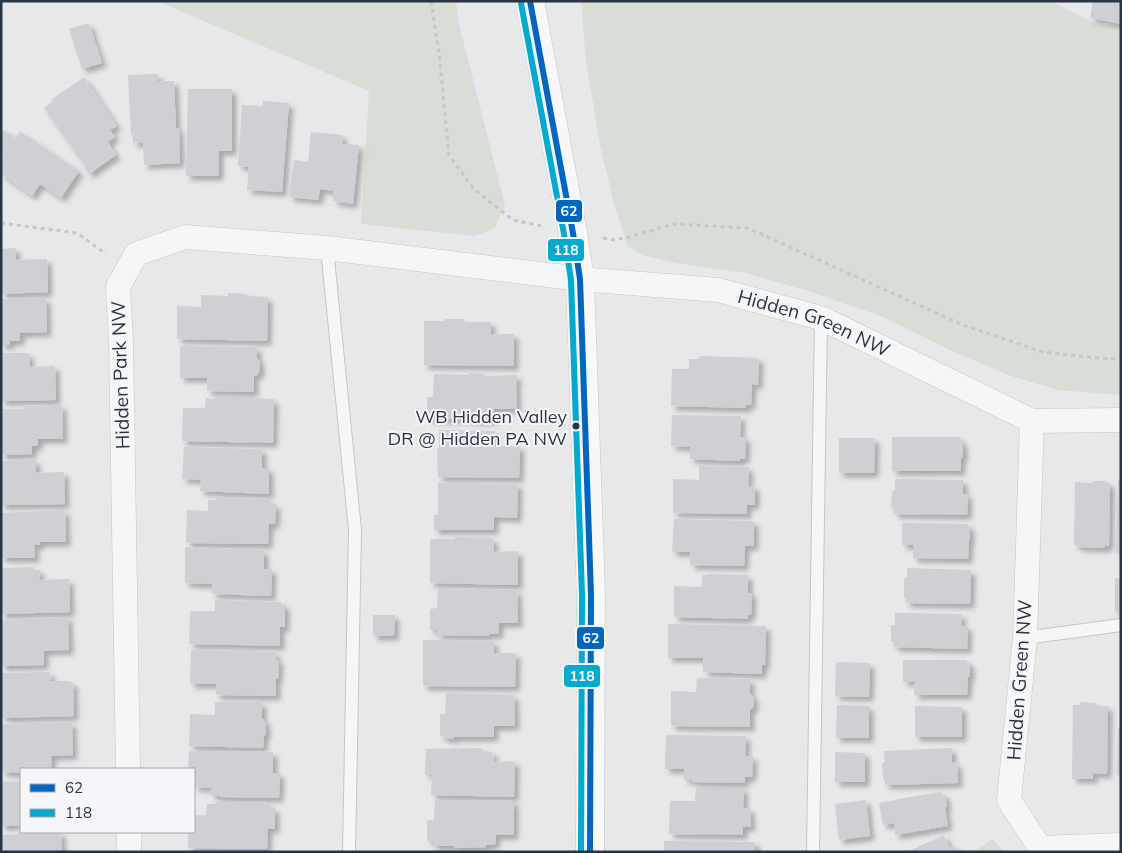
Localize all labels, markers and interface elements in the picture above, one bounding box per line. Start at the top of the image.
line badge: 62 [555,199,583,223]
text: 62 [561,202,577,220]
line badge: 118 [547,238,585,262]
text: 118 [553,241,579,259]
street label: Hidden Green NW [735,284,894,362]
street label: Hidden Park NW [105,300,135,450]
place label: WB Hidden Valley DR @ Hidden PA NW [388,405,567,450]
marker: WB Hidden Valley DR @ Hidden PA NW [571,421,581,431]
street label: Hidden Green NW [1001,599,1037,761]
line badge: 62 [576,626,605,650]
text: 62 [583,629,599,647]
line badge: 118 [563,664,601,688]
text: 118 [569,667,595,685]
legend [20,768,195,833]
text: 62 [65,778,83,797]
text: 118 [65,803,92,822]

